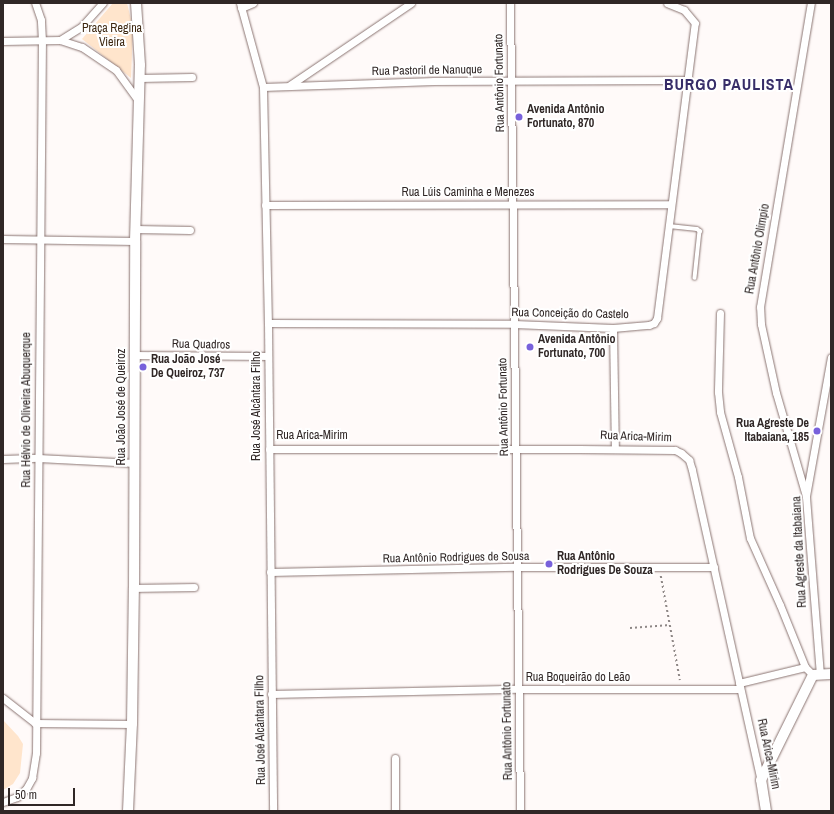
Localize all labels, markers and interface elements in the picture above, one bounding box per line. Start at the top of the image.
park label: Praça Regina Vieira [82,22,142,50]
street label: Rua Antônio Fortunato [492,33,508,133]
street label: Rua Pastoril de Nanuque [372,63,482,79]
district label: BURGO PAULISTA [664,74,794,94]
place label: Avenida Antônio Fortunato, 870 [527,103,605,131]
marker: Avenida Antônio Fortunato, 870 [514,112,524,122]
street label: Rua Lúis Caminha e Menezes [402,186,534,200]
street label: Rua Antônio Olímpio [743,202,773,296]
street label: Rua Conceição do Castelo [511,306,629,322]
street label: Rua Hélvio de Oliveira Abuquerque [20,332,34,488]
place label: Avenida Antônio Fortunato, 700 [538,333,616,361]
street label: Rua Quadros [172,337,230,353]
marker: Avenida Antônio Fortunato, 700 [525,342,535,352]
street label: Rua João José de Queiroz [115,348,129,466]
street label: Rua José Alcântara Filho [250,351,264,461]
place label: Rua João José De Queiroz, 737 [151,353,225,381]
street label: Rua Antônio Fortunato [496,357,512,457]
marker: Rua João José De Queiroz, 737 [138,362,148,372]
place label: Rua Agreste De Itabaiana, 185 [736,417,809,445]
marker: Rua Agreste De Itabaiana, 185 [812,426,822,436]
street label: Rua Arica-Mirim [276,429,348,443]
street label: Rua Arica-Mirim [600,429,672,445]
street label: Rua Agreste da Itabaiana [790,496,810,608]
street label: Rua Antônio Rodrigues de Sousa [382,550,530,566]
place label: Rua Antônio Rodrigues De Souza [557,550,653,578]
marker: Rua Antônio Rodrigues De Souza [544,559,554,569]
street label: Rua Boqueirão do Leão [526,671,630,685]
street label: Rua José Alcântara Filho [253,675,269,785]
street label: Rua Antônio Fortunato [500,681,516,781]
street label: Rua Arica-Mirim [753,717,783,791]
scale bar [10,780,77,806]
text: 50 m [15,787,37,803]

